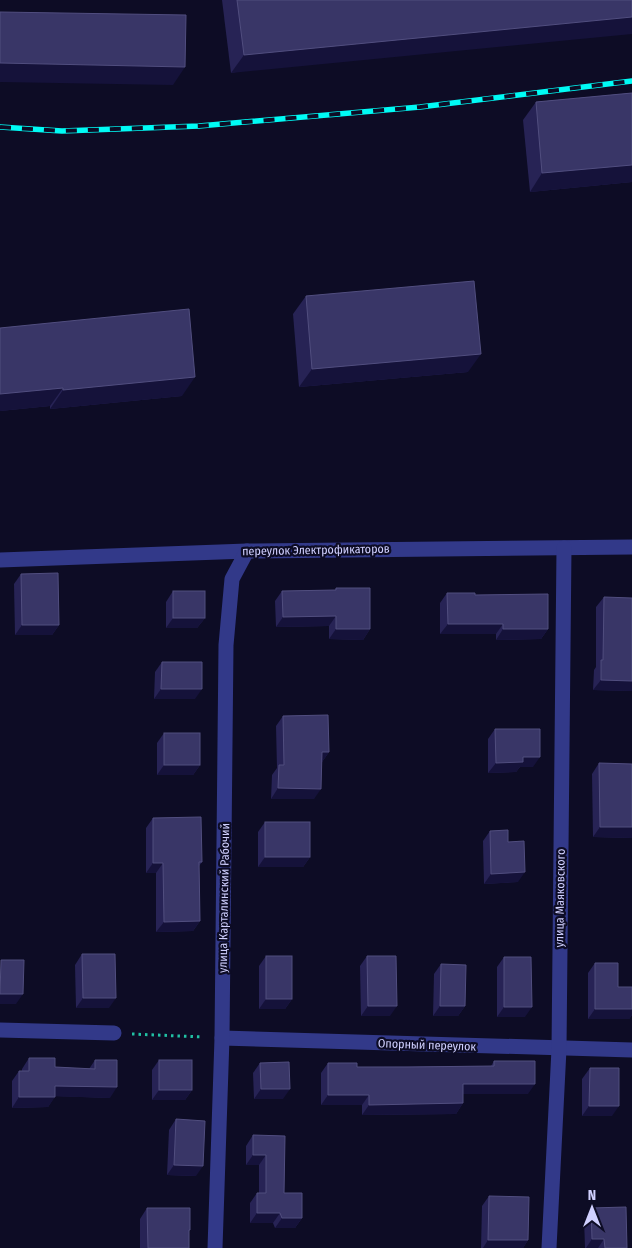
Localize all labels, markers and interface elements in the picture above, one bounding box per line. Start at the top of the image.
street label: переулок Электрофикаторов [242,542,390,558]
street label: улица Карталинский Рабочий [216,823,232,973]
street label: улица Маяковского [552,849,568,947]
street label: Опорный переулок [378,1036,477,1054]
north arrow [567,1183,617,1233]
text: N [588,1187,596,1204]

